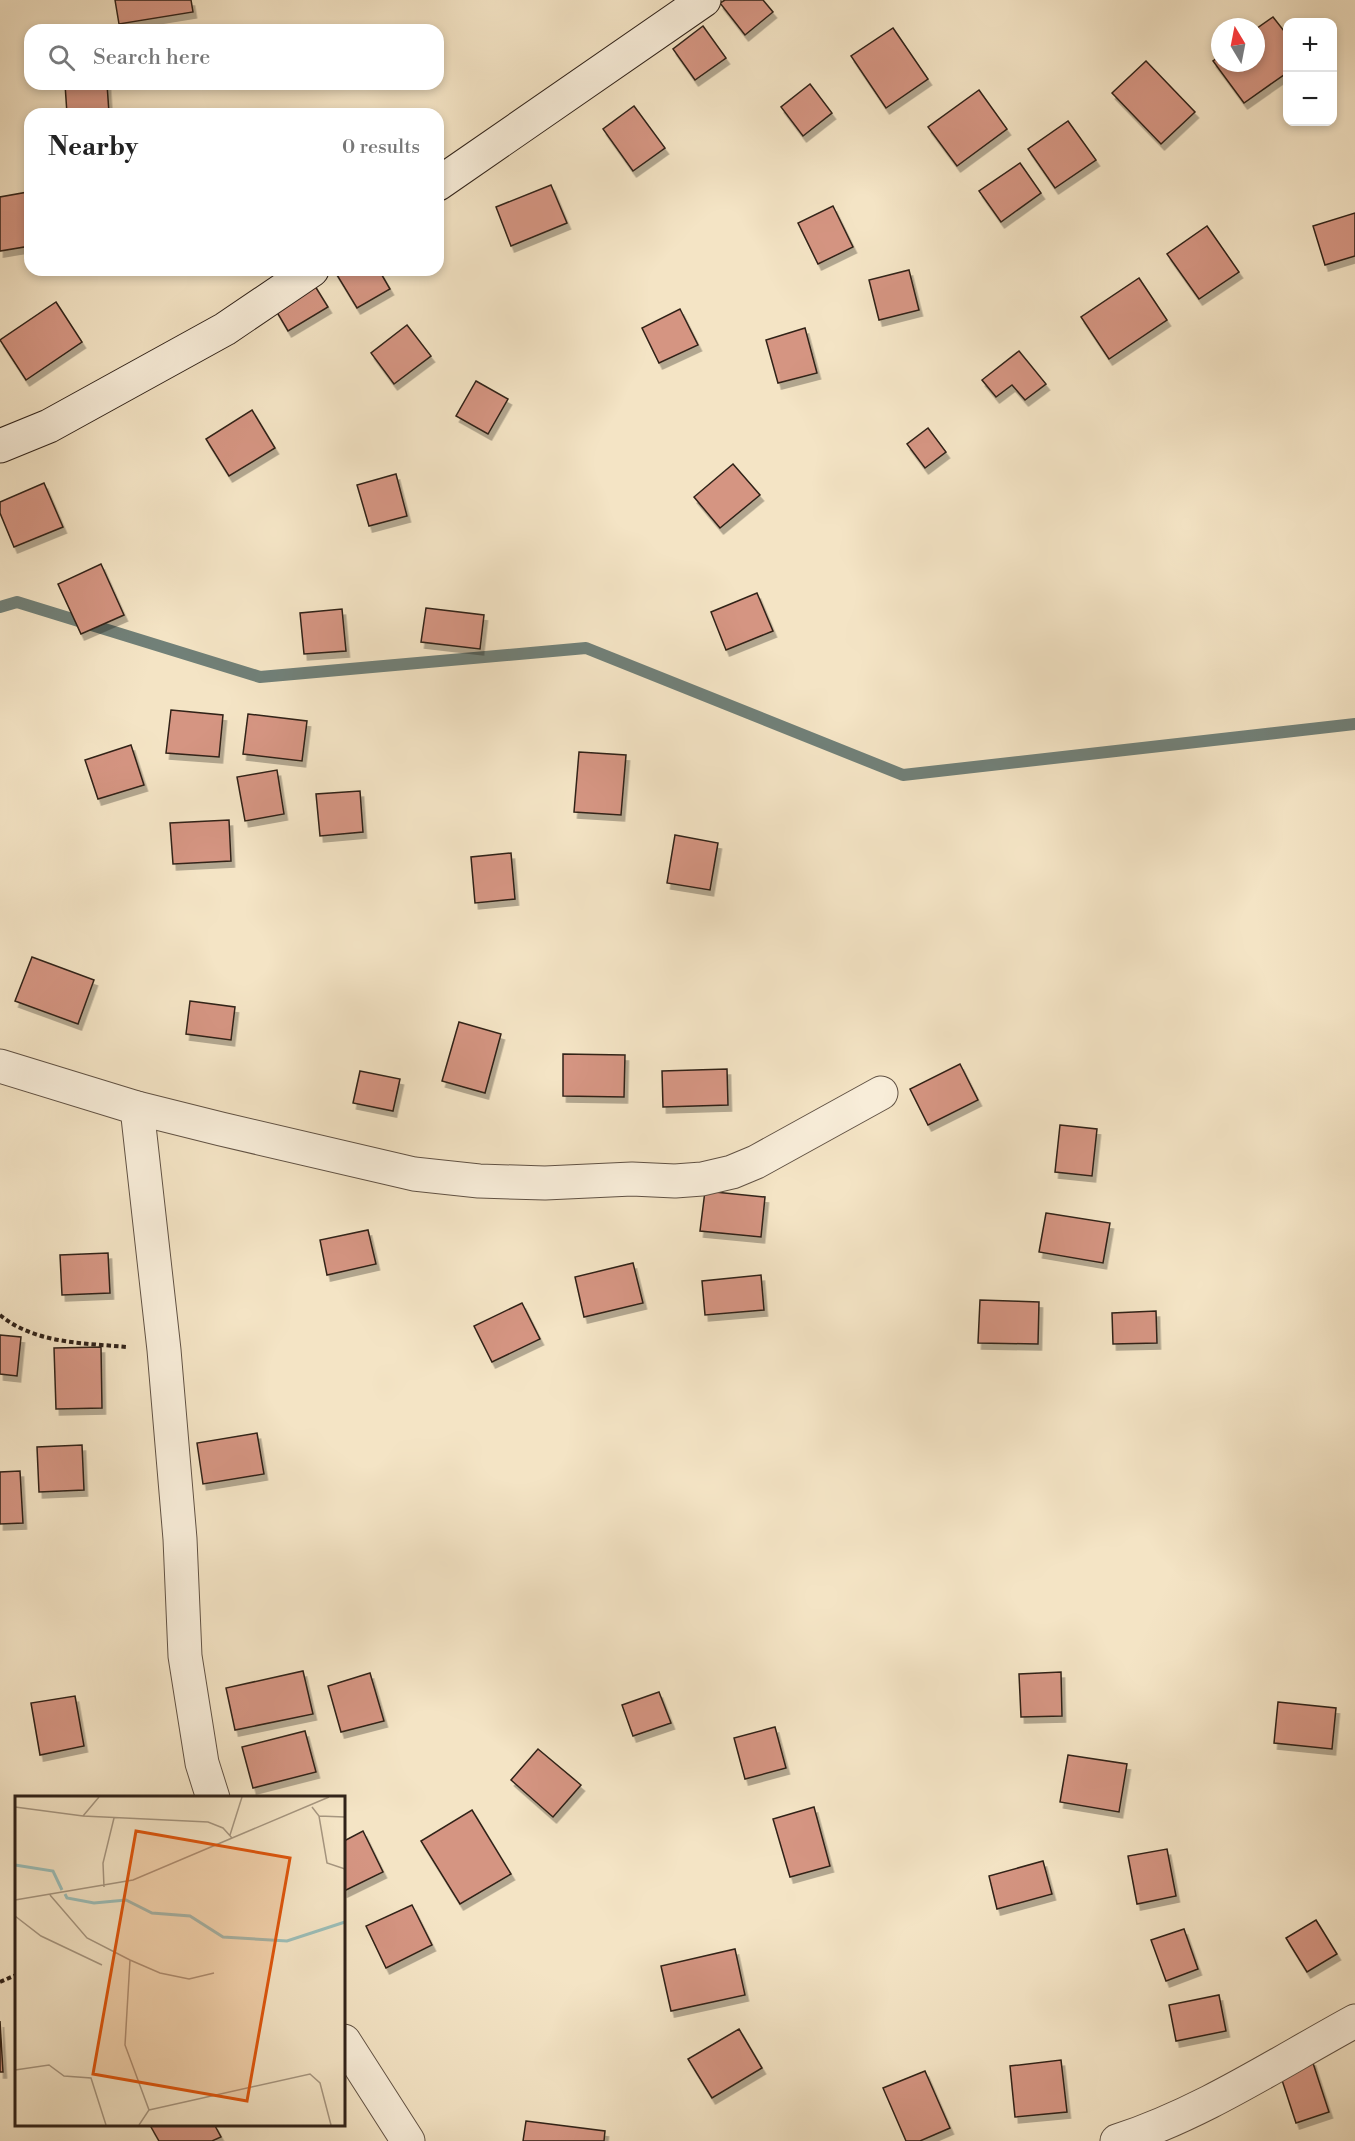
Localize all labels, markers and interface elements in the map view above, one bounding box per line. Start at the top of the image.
north arrow [1211,18,1265,72]
map controls [1283,18,1337,126]
button: + [1283,18,1337,72]
search box [24,24,444,90]
icon: search [45,41,78,74]
text: Search here [93,44,210,71]
button: − [1283,72,1337,126]
text: Nearby [48,131,138,163]
text: 0 results [342,135,420,160]
inset map [15,1796,345,2126]

